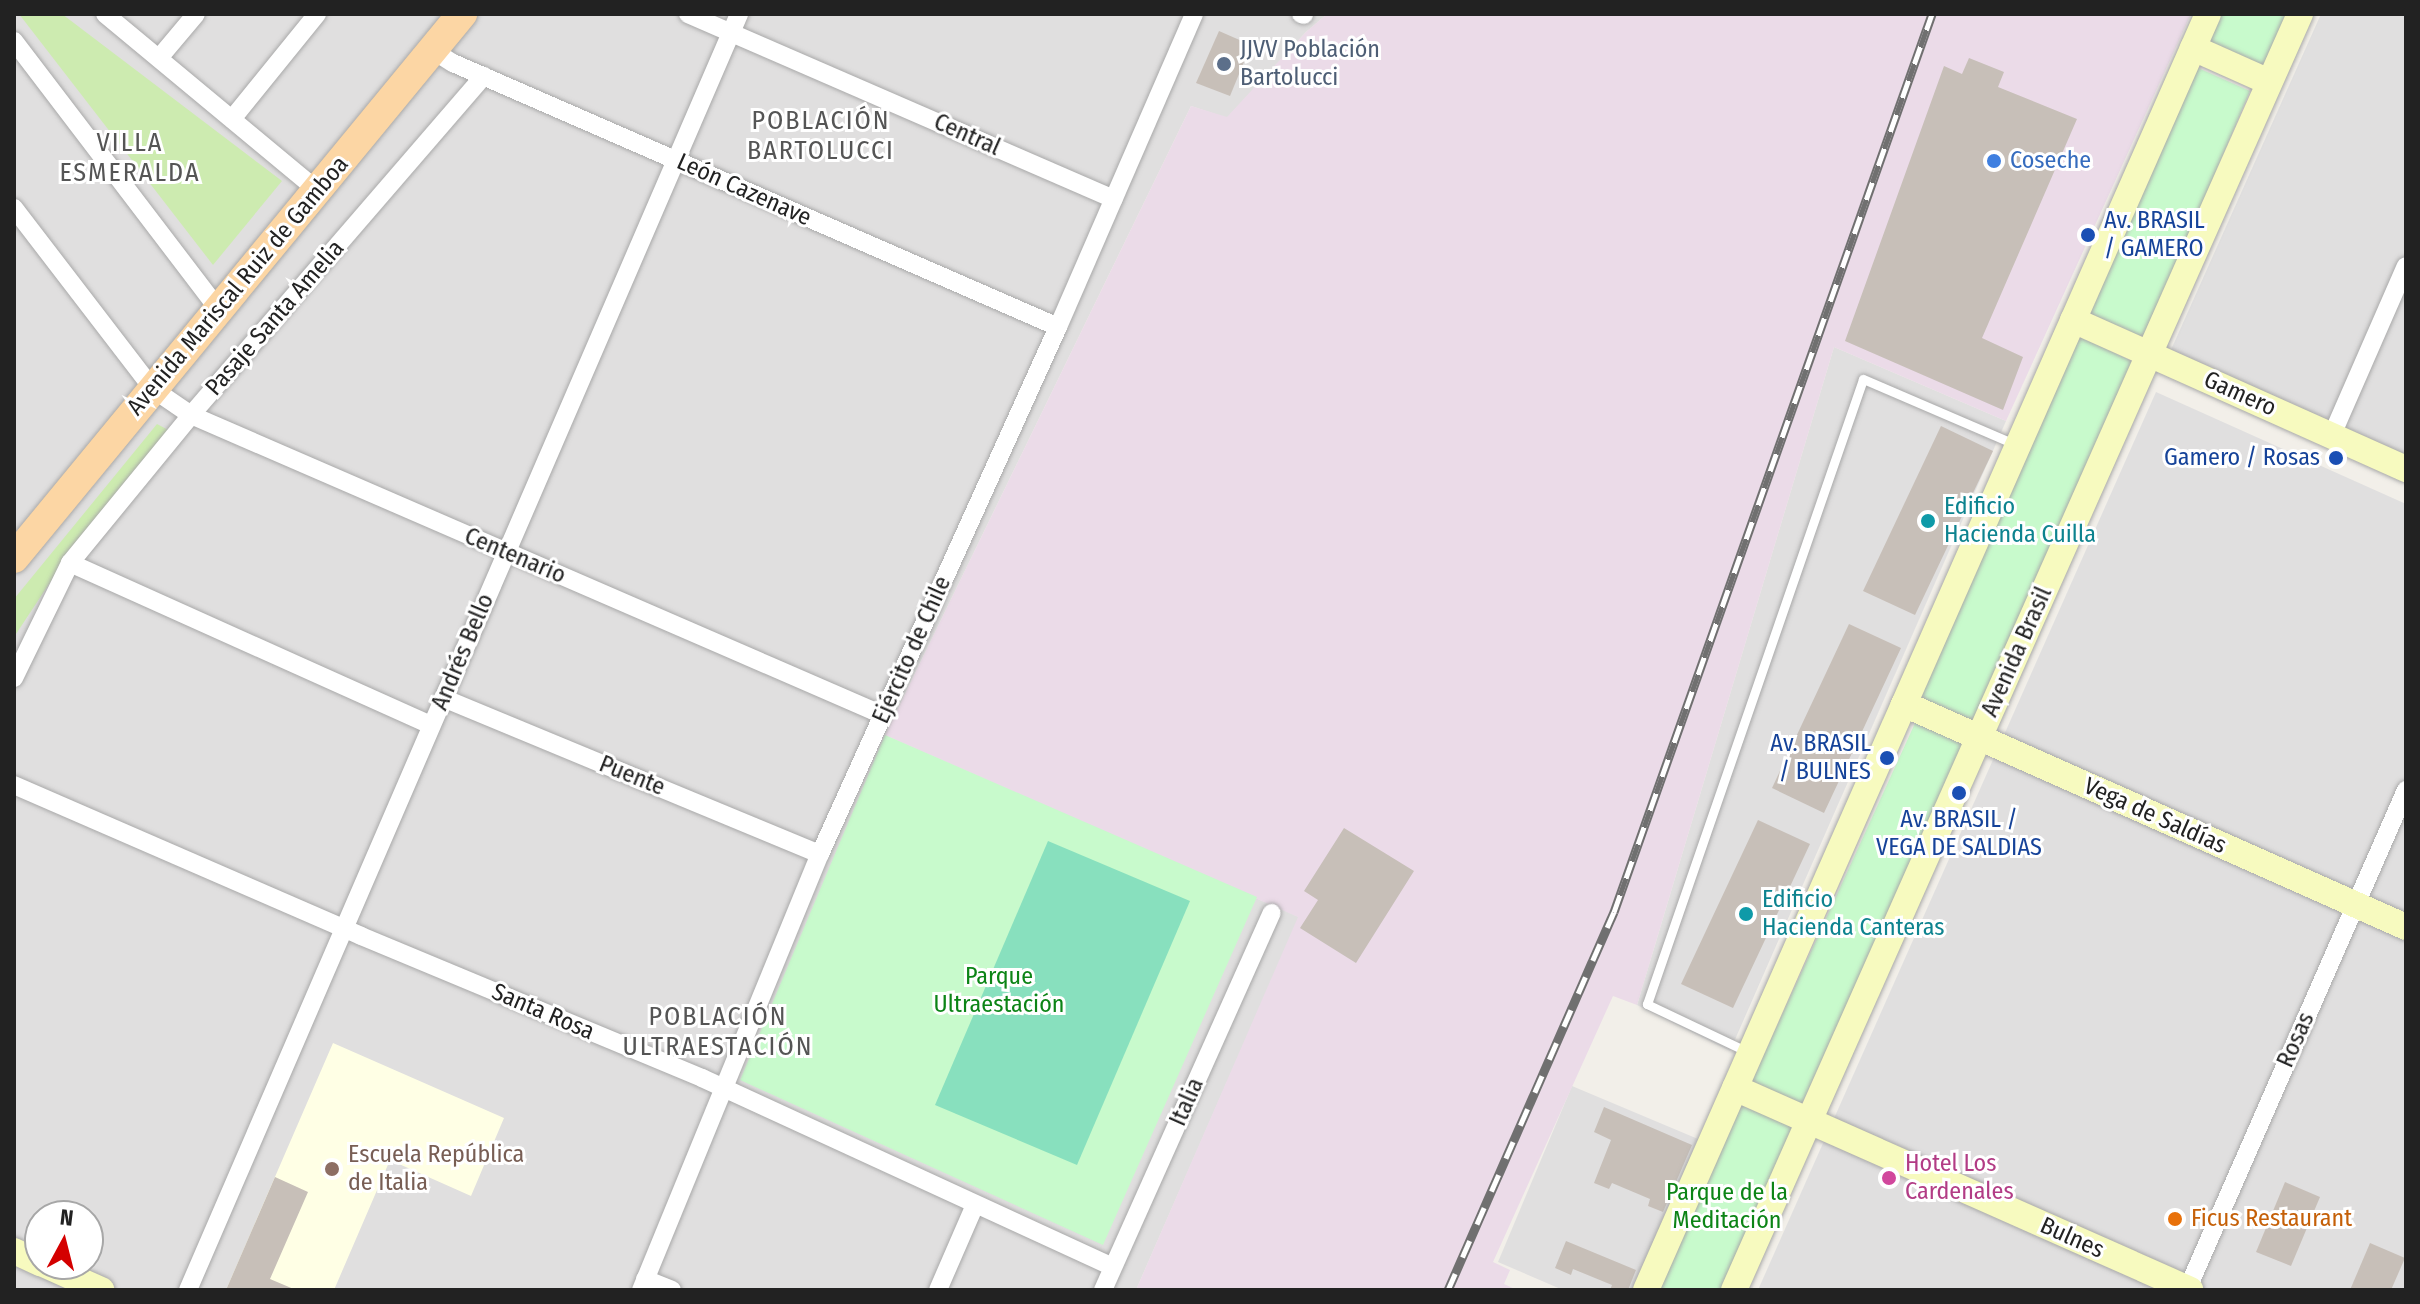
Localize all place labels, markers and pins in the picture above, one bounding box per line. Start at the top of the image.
place label: JJVV Población Bartolucci [1240,36,1380,92]
marker: JJVV Población Bartolucci [1215,55,1233,73]
place label: Coseche [2010,147,2091,175]
marker: Coseche [1985,152,2003,170]
place label: Av. BRASIL / GAMERO [2104,207,2205,263]
marker: Av. BRASIL / GAMERO [2079,226,2097,244]
place label: Gamero / Rosas [2164,444,2320,472]
marker: Gamero / Rosas [2327,449,2345,467]
place label: Edificio Hacienda Cuilla [1944,493,2096,549]
marker: Edificio Hacienda Cuilla [1919,512,1937,530]
place label: Av. BRASIL / BULNES [1770,730,1871,786]
marker: Av. BRASIL / BULNES [1878,749,1896,767]
marker: Av. BRASIL / VEGA DE SALDIAS [1950,784,1968,802]
place label: Av. BRASIL / VEGA DE SALDIAS [1876,806,2042,862]
place label: Edificio Hacienda Canteras [1762,886,1945,942]
marker: Edificio Hacienda Canteras [1737,905,1755,923]
place label: Escuela República de Italia [348,1141,524,1197]
place label: Hotel Los Cardenales [1905,1150,2014,1206]
marker: Escuela República de Italia [323,1160,341,1178]
marker: Hotel Los Cardenales [1880,1169,1898,1187]
place label: Ficus Restaurant [2191,1205,2352,1233]
marker: Ficus Restaurant [2166,1210,2184,1228]

